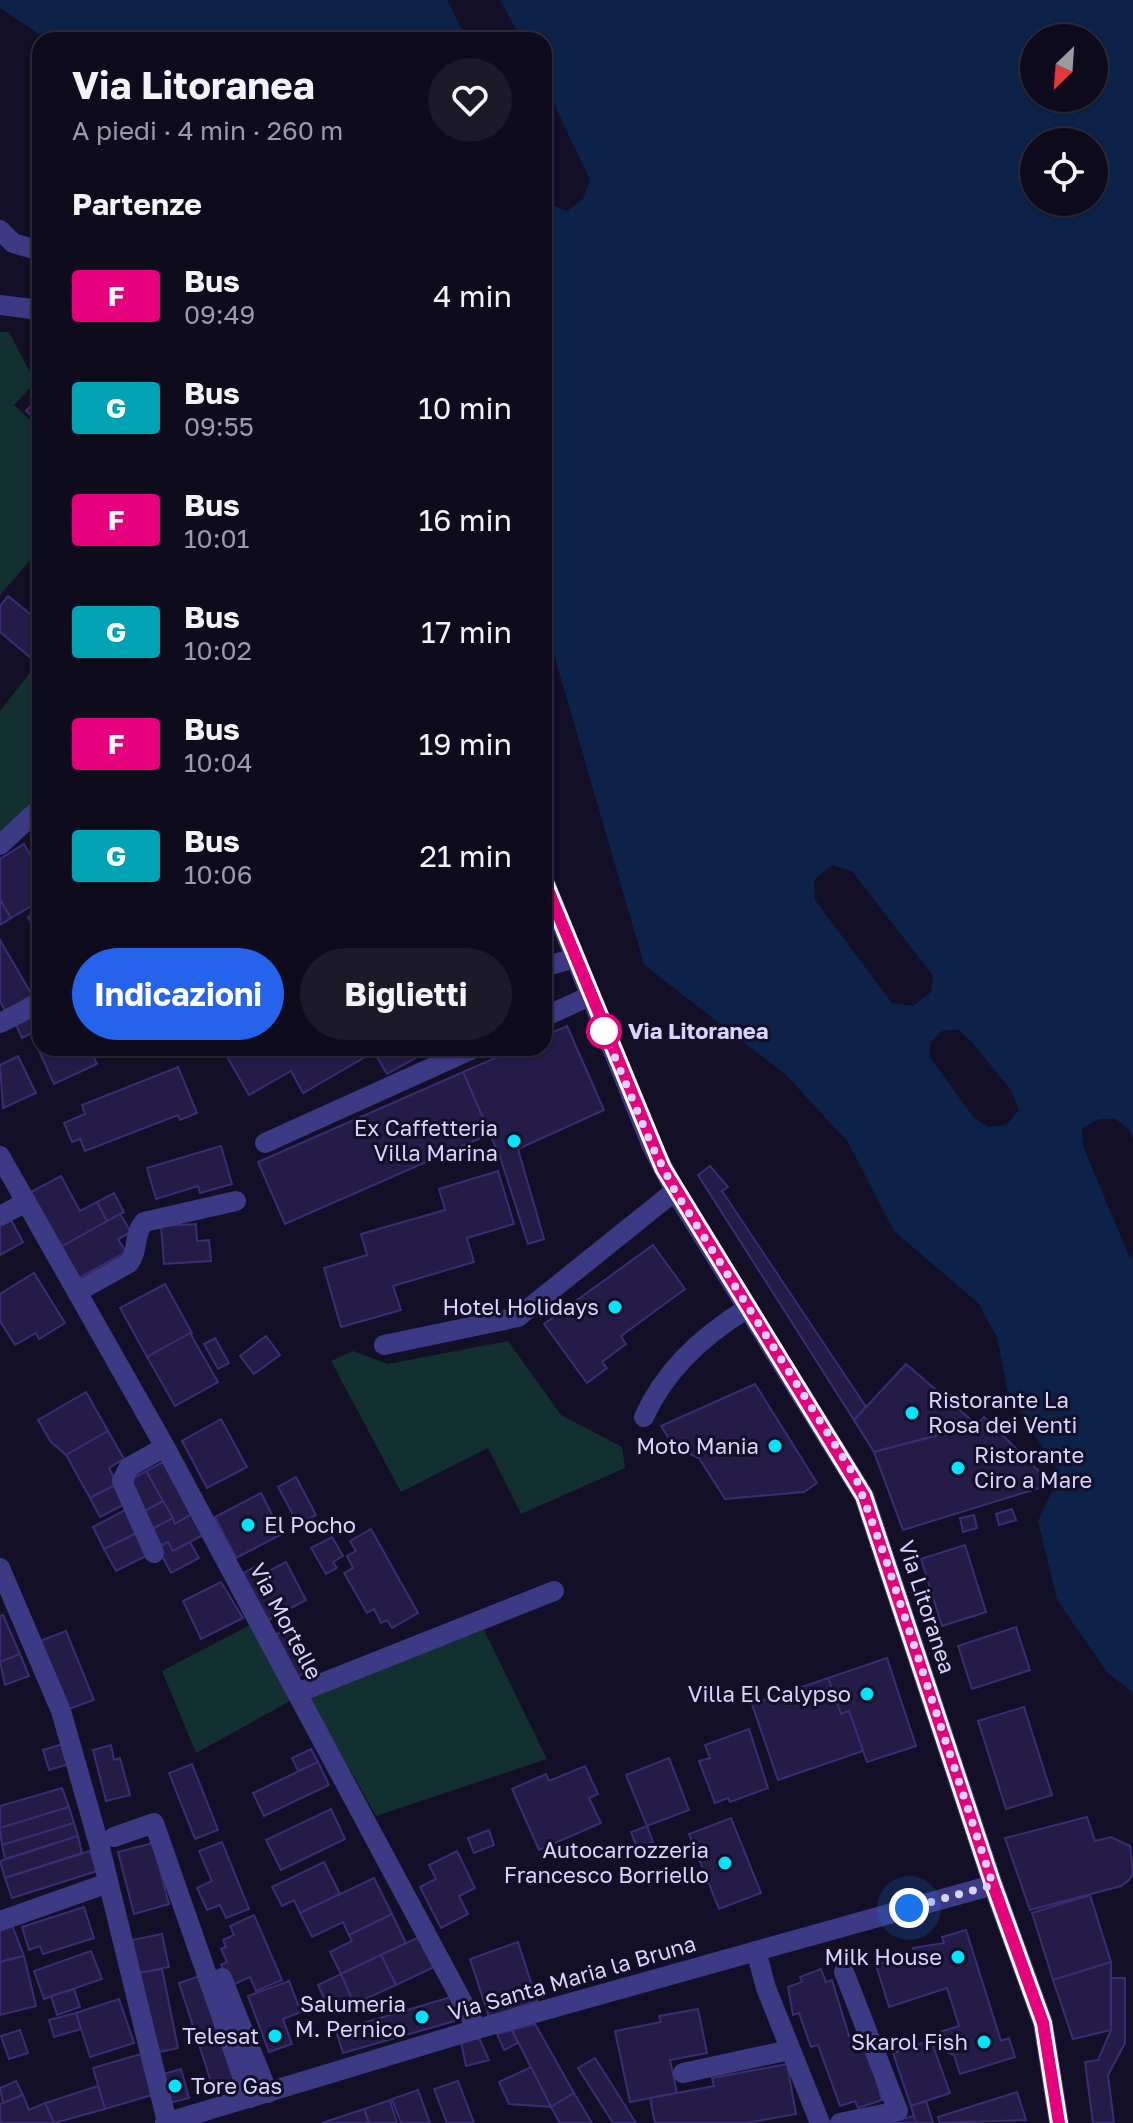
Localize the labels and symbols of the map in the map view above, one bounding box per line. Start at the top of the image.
north arrow [1020,24,1108,112]
marker: Via Litoranea [587,1014,621,1048]
place label: Via Litoranea [628,1017,769,1044]
place label: Ex Caffetteria Villa Marina [354,1114,498,1166]
marker: Ex Caffetteria Villa Marina [505,1132,523,1150]
place label: Hotel Holidays [443,1293,599,1320]
marker: Hotel Holidays [606,1298,624,1316]
place label: Ristorante La Rosa dei Venti [928,1386,1077,1438]
marker: Ristorante La Rosa dei Venti [903,1404,921,1422]
place label: Moto Mania [636,1432,759,1459]
marker: Moto Mania [766,1437,784,1455]
place label: Ristorante Ciro a Mare [974,1441,1092,1493]
marker: Ristorante Ciro a Mare [949,1459,967,1477]
place label: El Pocho [264,1511,356,1538]
marker: El Pocho [239,1516,257,1534]
street label: Via Litoranea [893,1537,962,1677]
street label: Via Mortelle [245,1558,328,1684]
place label: Villa El Calypso [688,1680,851,1707]
marker: Villa El Calypso [858,1685,876,1703]
place label: Autocarrozzeria Francesco Borriello [504,1836,709,1888]
marker: Autocarrozzeria Francesco Borriello [716,1854,734,1872]
your location [889,1888,929,1928]
street label: Via Santa Maria la Bruna [445,1929,699,2026]
place label: Milk House [825,1943,942,1970]
marker: Milk House [949,1948,967,1966]
place label: Salumeria M. Pernico [295,1990,406,2042]
marker: Salumeria M. Pernico [413,2008,431,2026]
place label: Telesat [182,2022,259,2049]
marker: Telesat [266,2027,284,2045]
place label: Skarol Fish [851,2028,968,2055]
marker: Skarol Fish [975,2033,993,2051]
place label: Tore Gas [191,2072,282,2099]
marker: Tore Gas [166,2077,184,2095]

